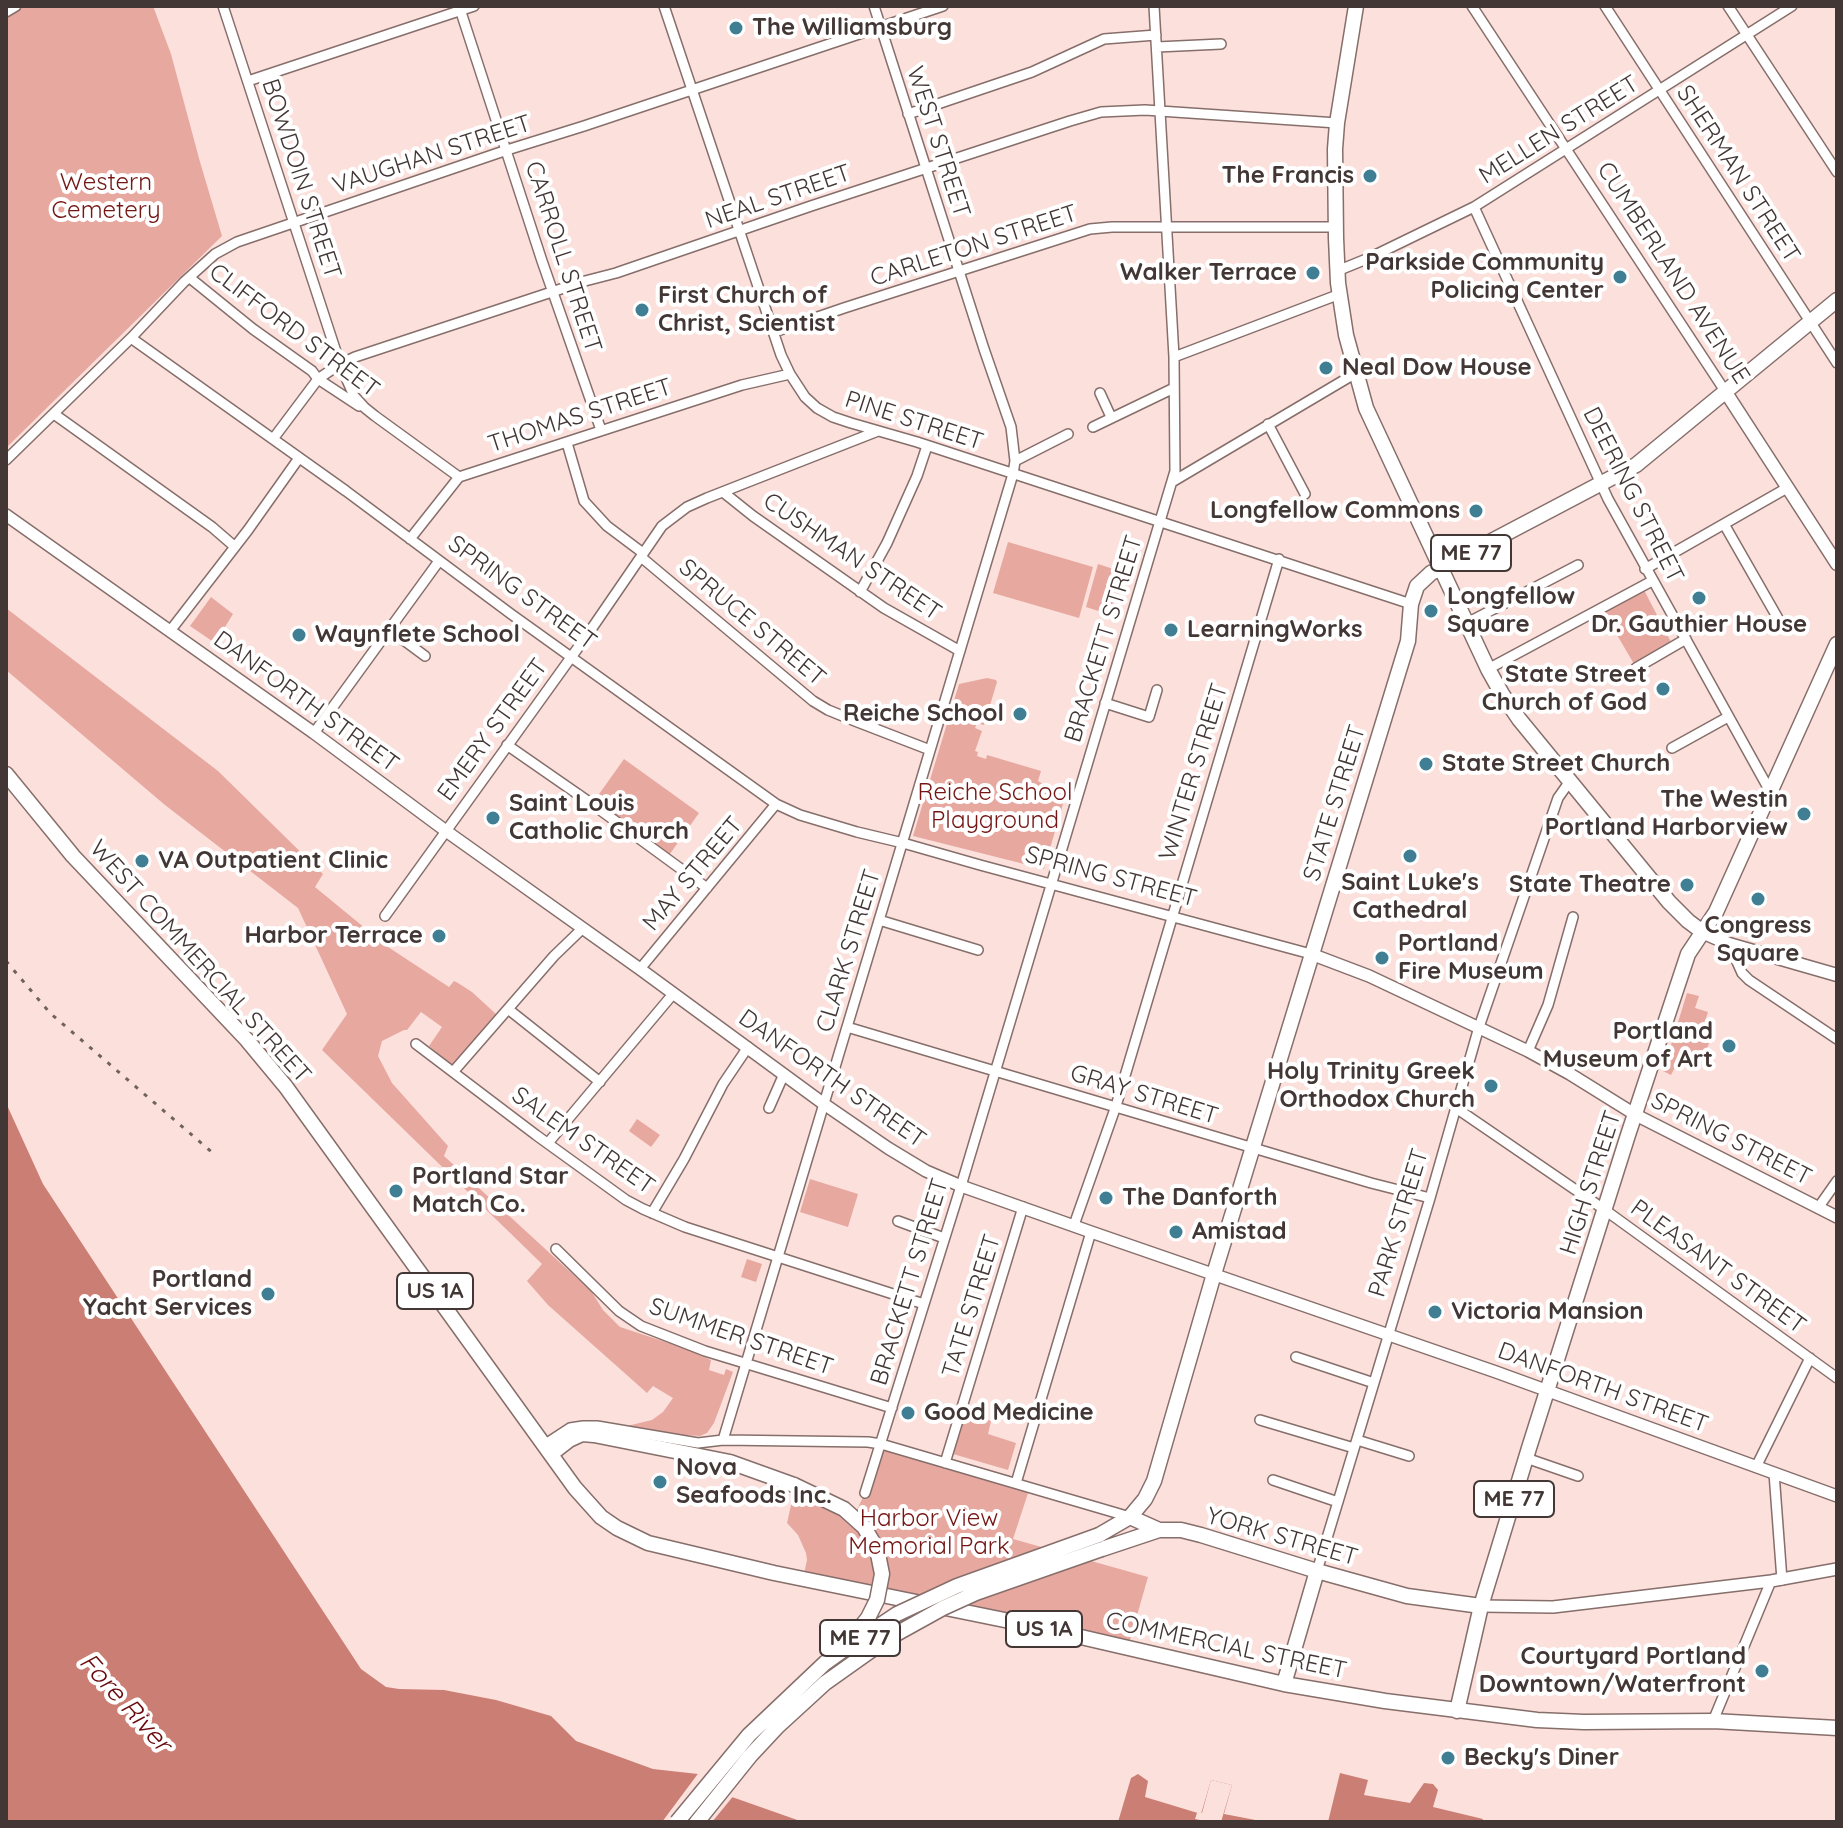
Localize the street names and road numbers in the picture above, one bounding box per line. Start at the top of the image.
street label: WEST STREET [900,63,976,221]
street label: MELLEN STREET [1474,69,1644,191]
street label: BOWDOIN STREET [255,75,347,283]
street label: SHERMAN STREET [1670,80,1806,268]
street label: VAUGHAN STREET [329,109,535,201]
street label: CUMBERLAND AVENUE [1590,157,1756,389]
street label: CARROLL STREET [518,158,608,356]
street label: NEAL STREET [702,159,854,235]
street label: CARLETON STREET [867,199,1081,293]
street label: CLIFFORD STREET [203,258,385,404]
street label: THOMAS STREET [485,373,675,459]
street label: PINE STREET [841,385,987,457]
street label: DEERING STREET [1576,402,1690,588]
street label: CUSHMAN STREET [758,487,946,627]
street label: SPRING STREET [442,530,602,656]
street label: BRACKETT STREET [1059,532,1149,746]
road number: ME 77 [1431,535,1511,571]
street label: SPRUCE STREET [673,553,831,693]
street label: DANFORTH STREET [208,625,404,779]
street label: EMERY STREET [432,653,554,807]
street label: WINTER STREET [1153,680,1235,864]
street label: STATE STREET [1298,722,1372,884]
street label: MAY STREET [637,811,749,937]
street label: WEST COMMERCIAL STREET [83,835,317,1089]
street label: SPRING STREET [1022,840,1200,914]
street label: CLARK STREET [811,866,887,1036]
street label: DANFORTH STREET [733,1004,931,1154]
street label: GRAY STREET [1067,1059,1221,1131]
street label: SALEM STREET [506,1081,660,1201]
street label: SPRING STREET [1646,1086,1816,1192]
street label: HIGH STREET [1554,1107,1628,1259]
street label: PARK STREET [1363,1145,1435,1301]
street label: BRACKETT STREET [865,1175,955,1389]
street label: PLEASANT STREET [1625,1194,1811,1340]
street label: TATE STREET [937,1231,1007,1381]
road number: US 1A [397,1273,473,1309]
street label: SUMMER STREET [645,1292,837,1382]
street label: DANFORTH STREET [1494,1337,1712,1439]
road number: ME 77 [1474,1481,1554,1517]
street label: YORK STREET [1203,1502,1361,1572]
street label: COMMERCIAL STREET [1103,1606,1349,1686]
road number: US 1A [1006,1611,1082,1647]
road number: ME 77 [820,1620,900,1656]

